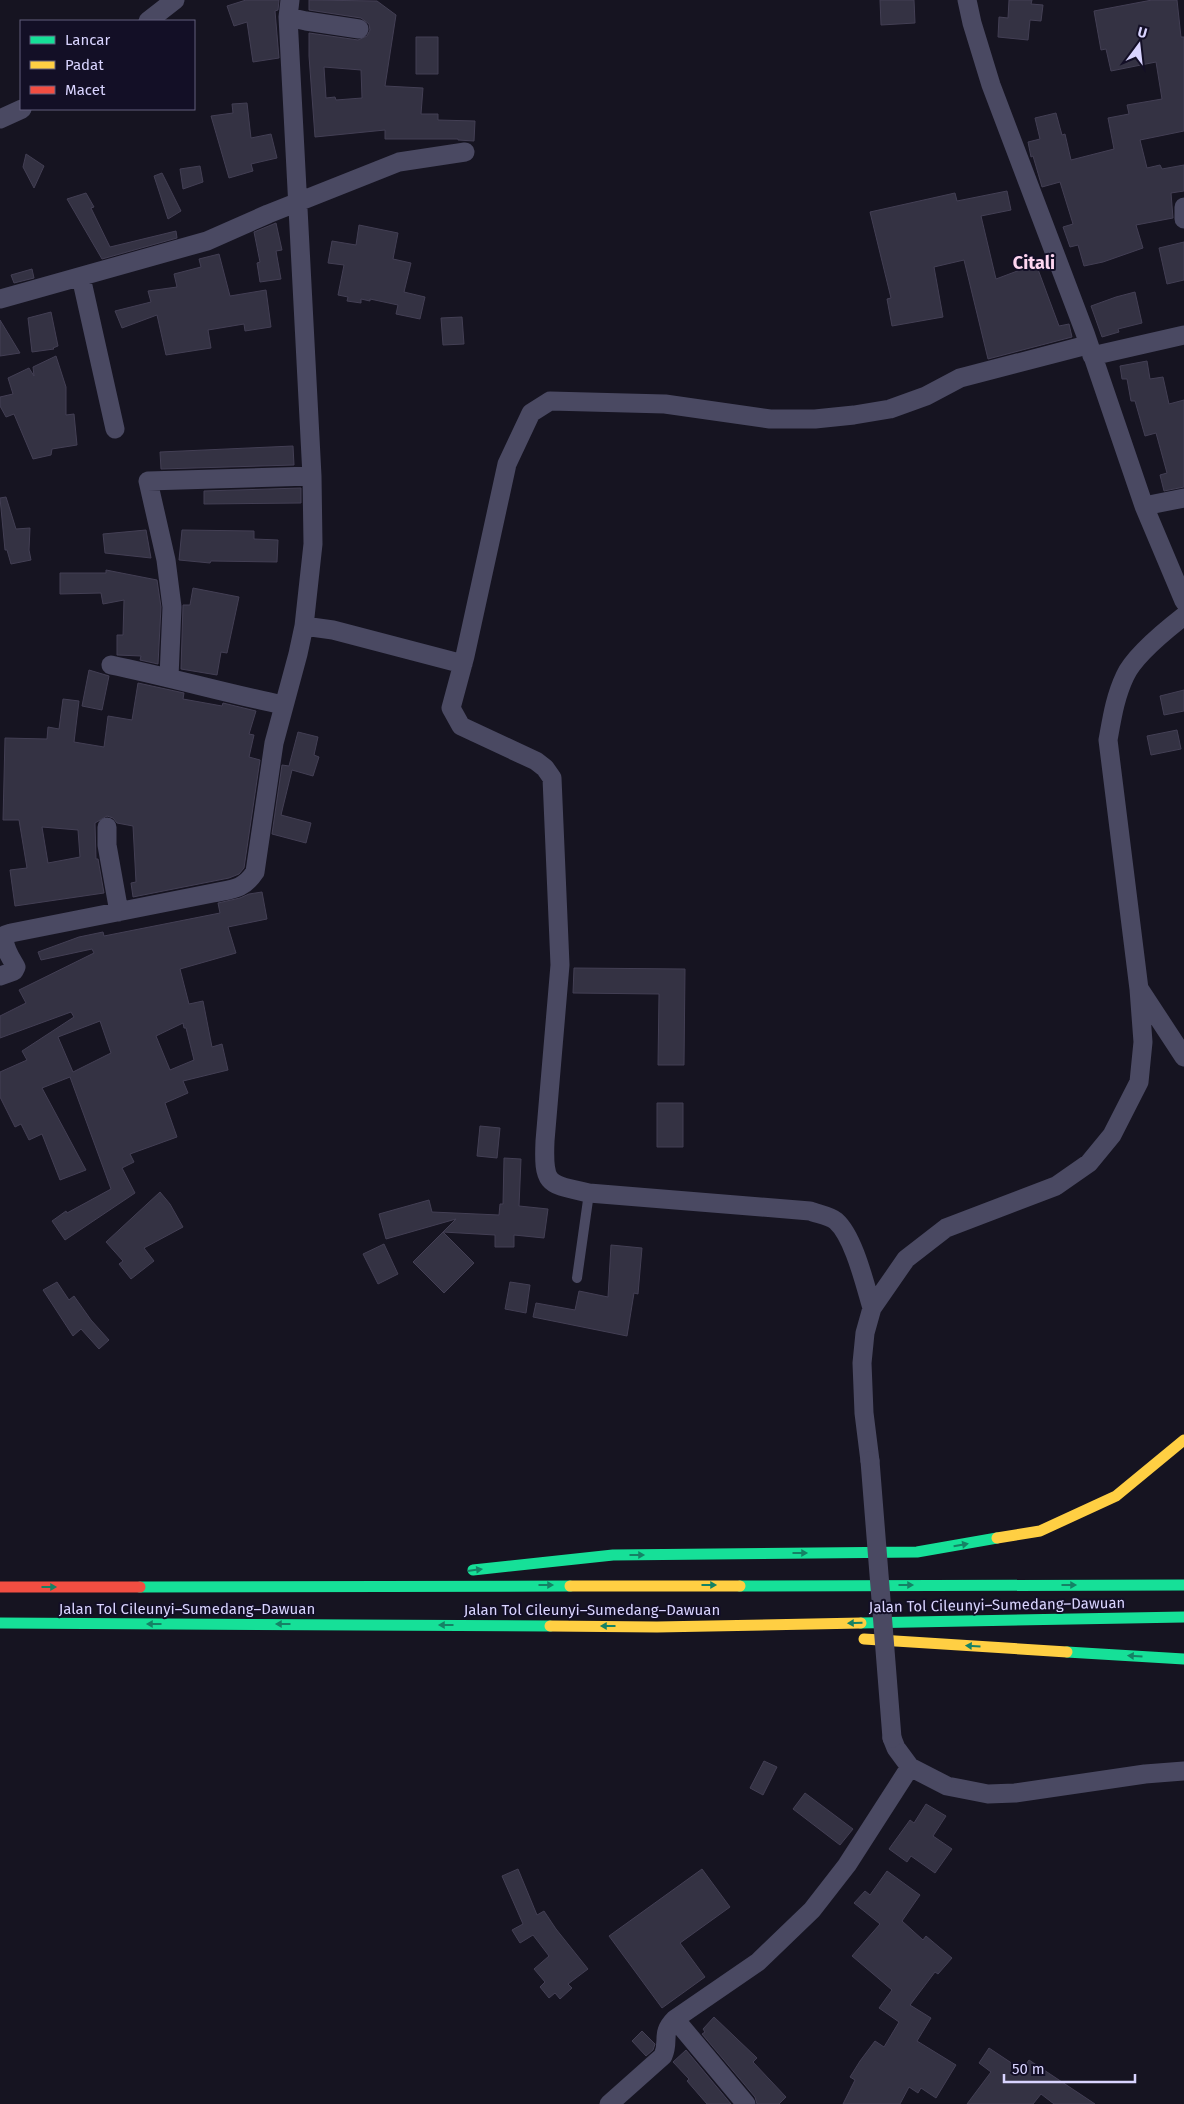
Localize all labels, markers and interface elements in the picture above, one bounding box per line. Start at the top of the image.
legend [20,20,195,110]
north arrow [1114,20,1164,70]
text: U [1136,24,1149,42]
text: Lancar [65,31,110,49]
text: Padat [65,56,104,74]
text: Macet [65,81,106,99]
district label: Citali [1013,252,1055,274]
one-way arrow [954,1540,970,1548]
one-way arrow [792,1549,808,1557]
one-way arrow [629,1550,645,1558]
one-way arrow [468,1566,484,1574]
one-way arrow [539,1581,555,1589]
one-way arrow [701,1581,717,1589]
one-way arrow [899,1581,915,1589]
one-way arrow [1061,1581,1077,1589]
one-way arrow [41,1583,57,1591]
street label: Jalan Tol Cileunyi–Sumedang–Dawuan [869,1594,1125,1616]
street label: Jalan Tol Cileunyi–Sumedang–Dawuan [59,1600,315,1618]
street label: Jalan Tol Cileunyi–Sumedang–Dawuan [464,1601,720,1619]
one-way arrow [146,1619,162,1627]
one-way arrow [847,1619,863,1627]
one-way arrow [275,1620,291,1628]
one-way arrow [438,1621,454,1629]
one-way arrow [600,1622,616,1630]
one-way arrow [965,1641,981,1649]
one-way arrow [1127,1651,1143,1659]
scale bar [1004,2052,1135,2084]
text: 50 m [1012,2060,1045,2078]

